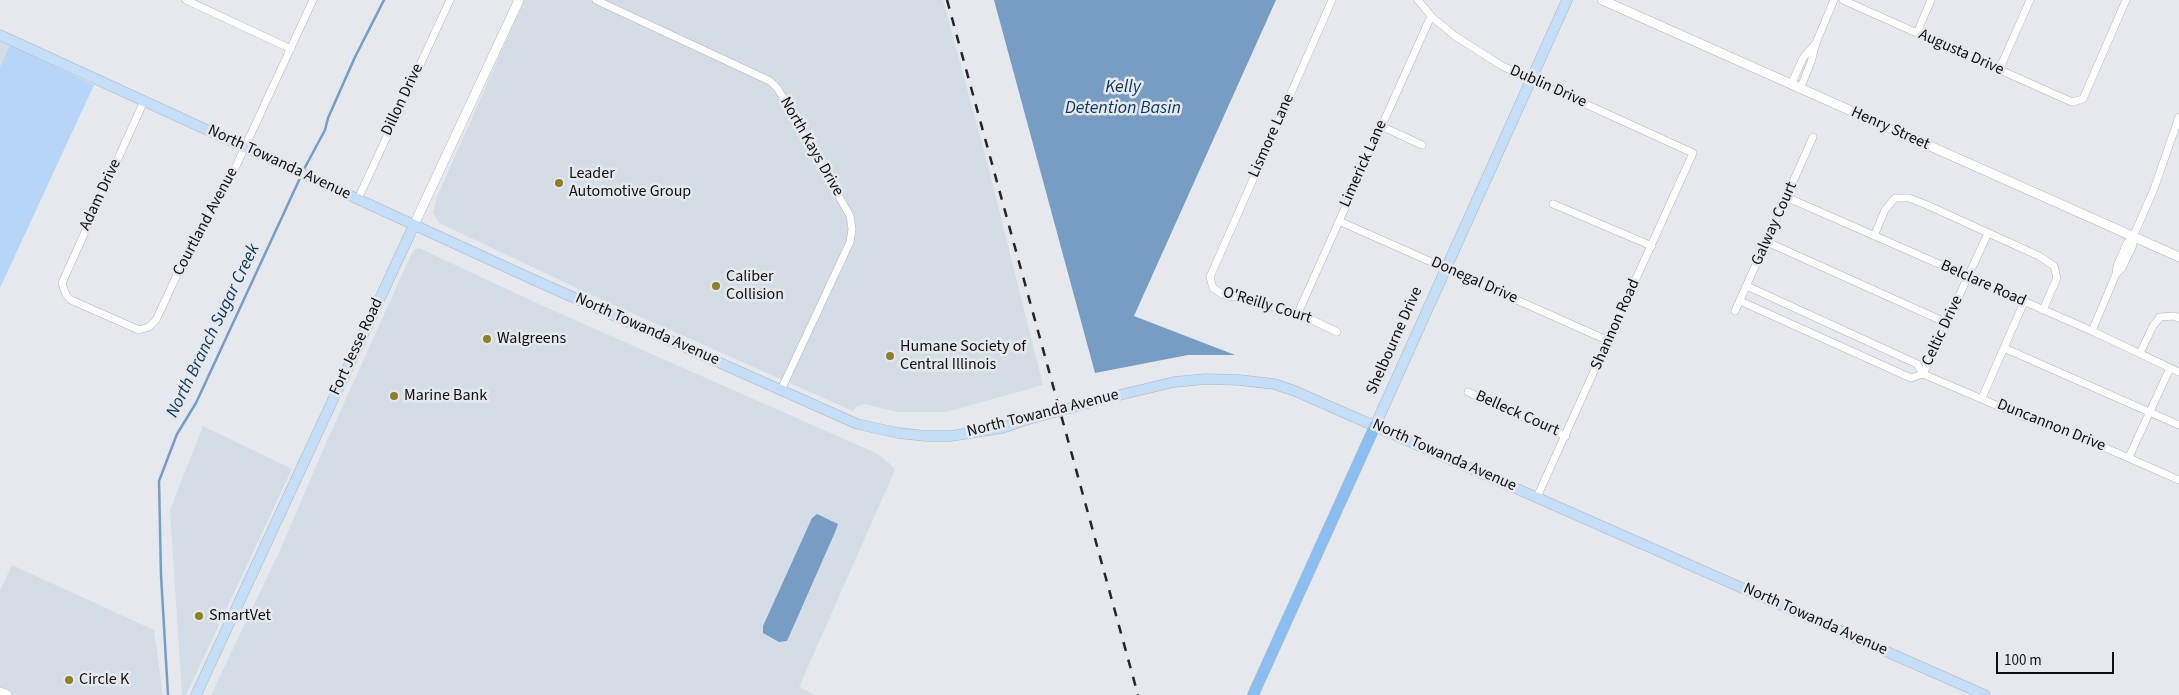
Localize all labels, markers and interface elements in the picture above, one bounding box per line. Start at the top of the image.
street label: Augusta Drive [1915,26,2007,80]
street label: Dillon Drive [378,61,428,139]
street label: Dublin Drive [1507,62,1589,112]
water label: Kelly Detention Basin [1065,77,1181,120]
street label: Lismore Lane [1245,91,1299,181]
street label: North Kays Drive [775,94,847,200]
street label: Henry Street [1848,103,1932,155]
street label: Limerick Lane [1336,117,1392,211]
street label: North Towanda Avenue [204,121,354,205]
street label: Adam Drive [76,156,126,234]
place label: Leader Automotive Group [569,164,691,202]
street label: Courtland Avenue [169,165,243,279]
marker: Leader Automotive Group [553,177,565,189]
street label: Galway Court [1748,179,1802,269]
water label: North Branch Sugar Creek [162,241,266,421]
street label: Donegal Drive [1428,253,1520,309]
street label: Belclare Road [1937,257,2029,311]
place label: Caliber Collision [726,267,784,305]
street label: Shannon Road [1587,276,1645,374]
marker: Caliber Collision [710,280,722,292]
street label: O'Reilly Court [1220,283,1314,329]
street label: Shelbourne Drive [1363,284,1427,398]
street label: North Towanda Avenue [572,290,722,370]
street label: Celtic Drive [1918,293,1968,369]
street label: Fort Jesse Road [326,295,388,399]
place label: Walgreens [497,329,566,349]
marker: Walgreens [481,333,493,345]
place label: Humane Society of Central Illinois [900,337,1026,375]
marker: Humane Society of Central Illinois [884,350,896,362]
place label: Marine Bank [404,386,487,406]
street label: North Towanda Avenue [965,386,1121,442]
street label: Belleck Court [1472,387,1562,441]
marker: Marine Bank [388,390,400,402]
street label: Duncannon Drive [1994,396,2108,456]
street label: North Towanda Avenue [1369,416,1519,496]
street label: North Towanda Avenue [1740,580,1890,660]
place label: SmartVet [209,606,271,626]
marker: SmartVet [193,610,205,622]
scale bar [1999,642,2116,674]
text: 100 m [2004,650,2042,671]
place label: Circle K [79,670,129,690]
marker: Circle K [63,674,75,686]

